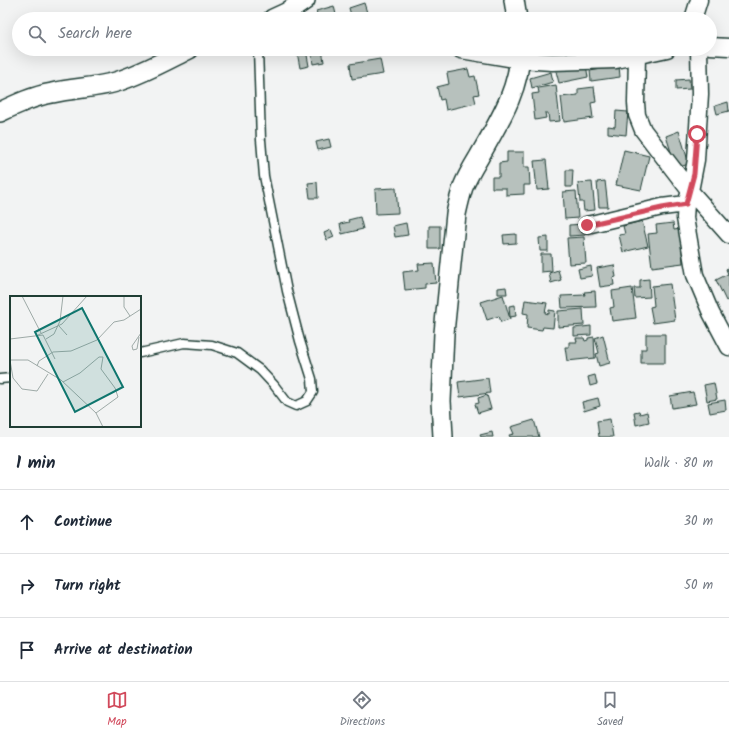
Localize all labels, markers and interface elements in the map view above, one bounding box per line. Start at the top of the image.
search box [12,12,717,56]
text: Search here [58,22,132,46]
icon: search [26,23,48,45]
route start [688,125,706,143]
route end [578,216,596,234]
inset map [10,296,141,427]
text: 1 min [16,450,55,477]
text: Walk · 80 m [644,453,713,474]
text: Continue [54,510,112,534]
icon: ahead [16,511,38,533]
text: 30 m [684,511,713,532]
text: Turn right [54,574,121,598]
icon: right [16,575,38,597]
text: 50 m [684,575,713,596]
text: Arrive at destination [54,638,193,662]
icon: arrive [16,639,38,661]
tab: Map [106,689,128,731]
tab: Directions [340,689,385,731]
tab: Saved [597,689,623,731]

